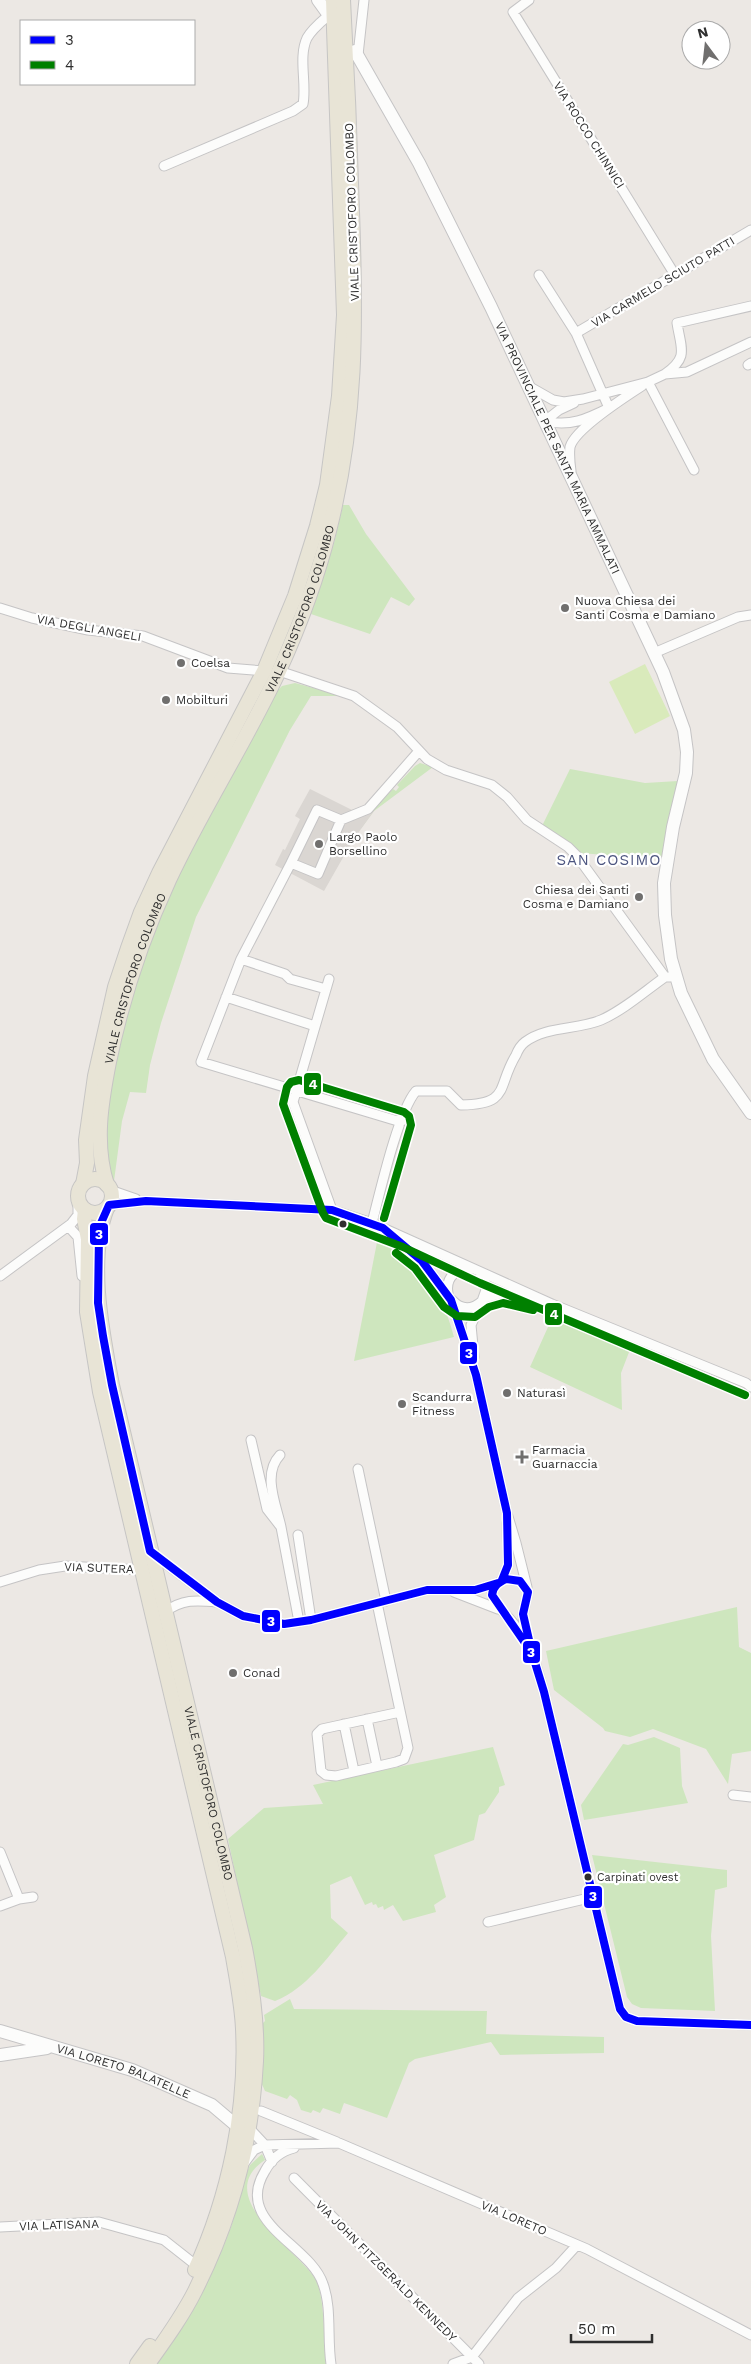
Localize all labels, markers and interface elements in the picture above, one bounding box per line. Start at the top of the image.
legend [20,20,195,85]
north arrow [681,20,731,70]
text: N [696,23,710,42]
text: 3 [65,31,74,49]
text: 4 [65,56,74,74]
street label: VIA ROCCO CHINNICI [551,79,627,191]
street label: VIALE CRISTOFORO COLOMBO [342,123,362,301]
street label: VIA CARMELO SCIUTO PATTI [589,234,737,330]
street label: VIA PROVINCIALE PER SANTA MARIA AMMALATI [492,320,623,576]
street label: VIALE CRISTOFORO COLOMBO [262,524,337,696]
place label: Nuova Chiesa dei Santi Cosma e Damiano [575,594,715,622]
marker: Nuova Chiesa dei Santi Cosma e Damiano [559,602,571,614]
street label: VIA DEGLI ANGELI [36,612,142,644]
place label: Coelsa [191,656,230,670]
marker: Coelsa [175,657,187,669]
place label: Mobilturi [176,693,228,707]
marker: Mobilturi [160,694,172,706]
place label: Largo Paolo Borsellino [329,830,397,858]
marker: Largo Paolo Borsellino [313,838,325,850]
district label: SAN COSIMO [556,851,662,869]
place label: Chiesa dei Santi Cosma e Damiano [523,883,629,911]
street label: VIALE CRISTOFORO COLOMBO [102,891,169,1065]
marker: Chiesa dei Santi Cosma e Damiano [633,891,645,903]
line badge: 4 [303,1072,322,1096]
text: 4 [308,1076,318,1092]
unlabelled marker [338,1219,348,1229]
line badge: 3 [89,1222,109,1246]
text: 3 [95,1226,103,1242]
line badge: 4 [544,1302,563,1326]
text: 4 [549,1306,559,1322]
line badge: 3 [459,1341,478,1365]
text: 3 [465,1345,473,1361]
place label: Naturasì [517,1386,566,1400]
marker: Naturasì [501,1387,513,1399]
place label: Scandurra Fitness [412,1390,472,1418]
marker: Scandurra Fitness [396,1398,408,1410]
place label: Farmacia Guarnaccia [532,1443,598,1471]
marker: Farmacia Guarnaccia [516,1451,528,1463]
street label: VIA SUTERA [64,1560,134,1576]
line badge: 3 [261,1609,281,1633]
text: 3 [267,1613,275,1629]
line badge: 3 [522,1640,541,1664]
text: 3 [527,1644,535,1660]
place label: Conad [243,1666,280,1680]
marker: Conad [227,1667,239,1679]
street label: VIALE CRISTOFORO COLOMBO [181,1705,236,1882]
place label: Carpinati ovest [597,1871,679,1884]
marker: Carpinati ovest [583,1872,593,1882]
line badge: 3 [583,1885,603,1909]
text: 3 [589,1888,597,1904]
street label: VIA LORETO BALATELLE [55,2041,193,2102]
street label: VIA JOHN FITZGERALD KENNEDY [313,2198,460,2345]
street label: VIA LORETO [479,2198,549,2238]
street label: VIA LATISANA [19,2217,99,2233]
scale bar [571,2312,652,2344]
text: 50 m [578,2320,615,2338]

